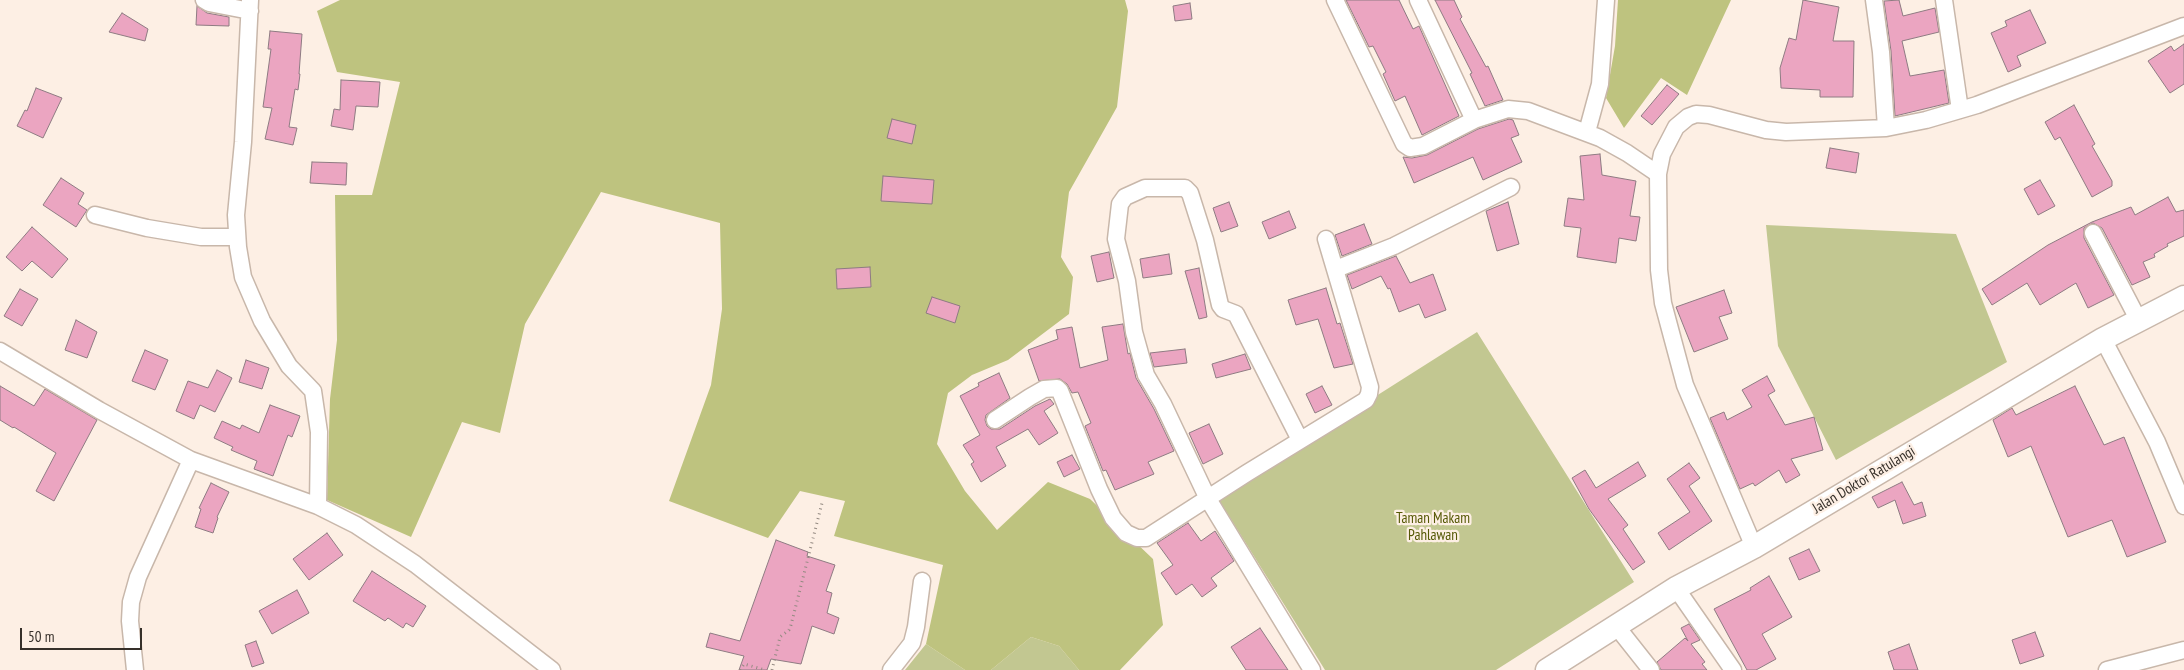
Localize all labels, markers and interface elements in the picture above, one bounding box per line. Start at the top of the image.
street label: Jalan Doktor Ratulangi [1809,442,1919,518]
park label: Taman Makam Pahlawan [1396,510,1470,545]
scale bar [22,618,145,650]
text: 50 m [28,627,54,646]

